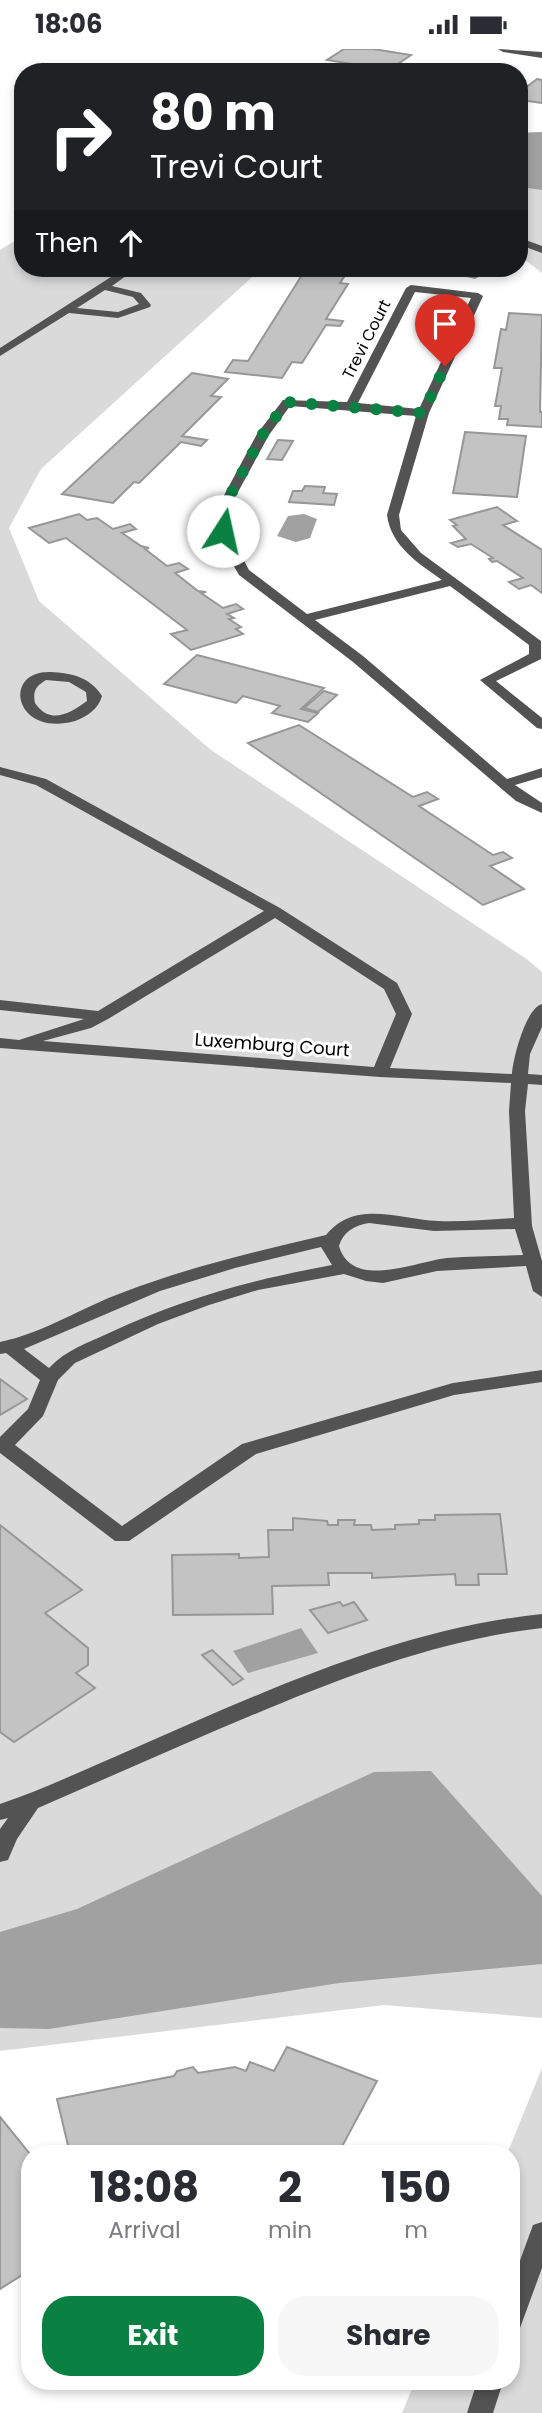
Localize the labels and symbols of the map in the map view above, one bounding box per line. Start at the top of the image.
pin [415,294,475,366]
street label: Trevi Court [337,295,396,383]
position arrow [186,494,260,568]
street label: Luxemburg Court [194,1027,350,1062]

